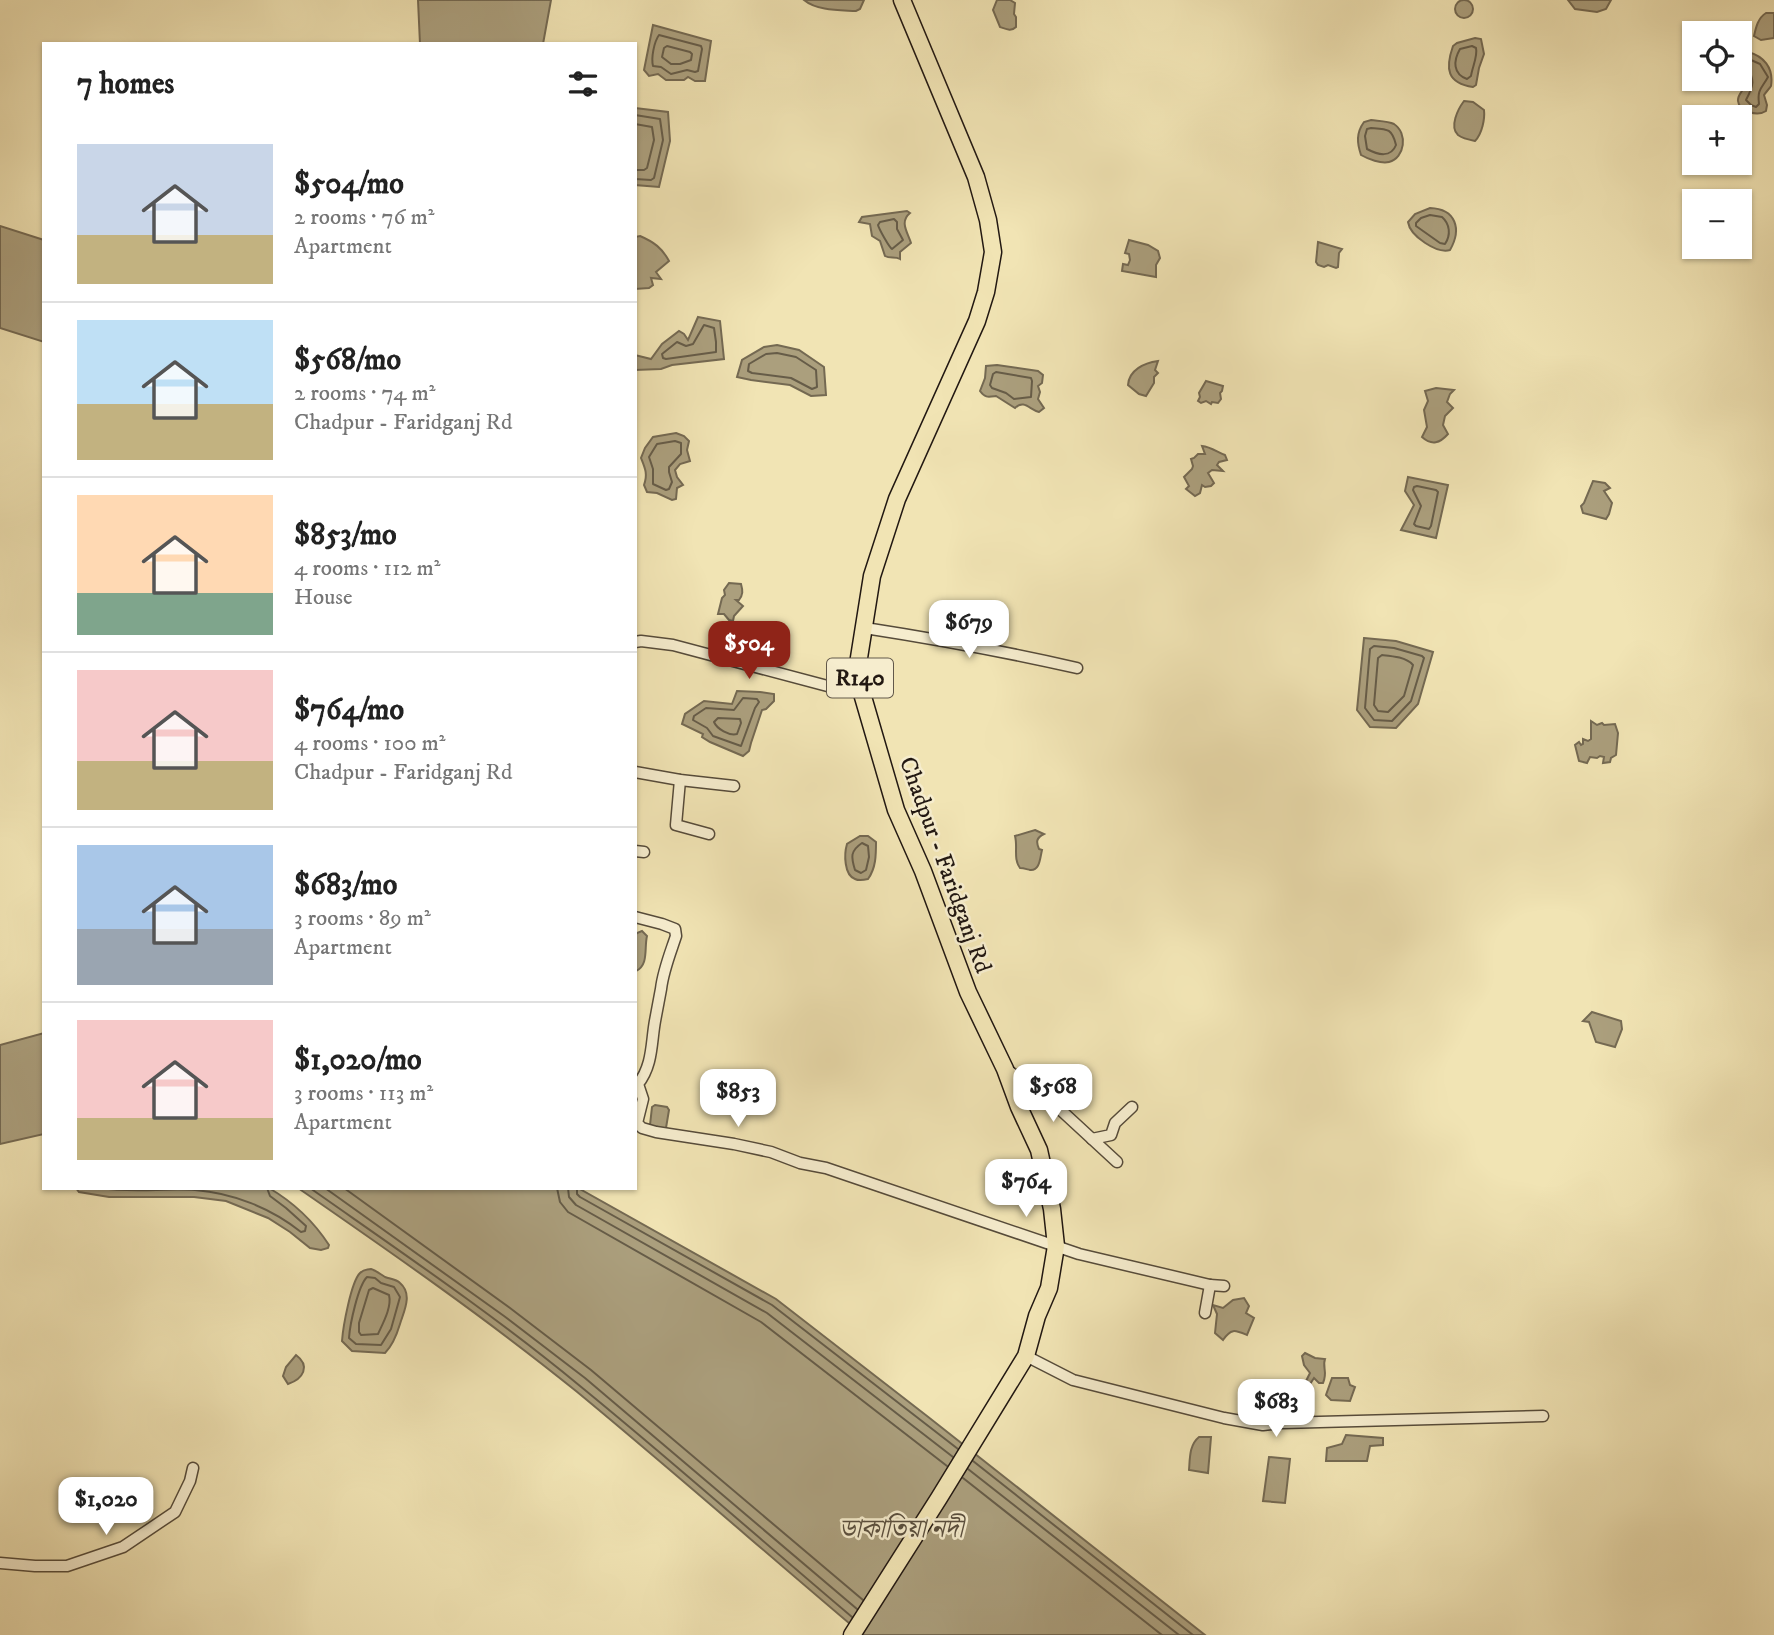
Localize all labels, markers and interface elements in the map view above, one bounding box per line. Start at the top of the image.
map controls [1682,21,1752,259]
button: locate [1682,21,1752,91]
icon: filters [564,65,602,103]
text: 7 homes [77,66,174,103]
button: + [1682,105,1752,175]
text: $504/mo [294,166,404,203]
icon: home [133,172,217,256]
button: − [1682,189,1752,259]
text: 2 rooms · 76 m² [294,203,434,232]
text: Apartment [294,232,392,261]
text: $568/mo [294,342,401,379]
icon: home [133,348,217,432]
text: 2 rooms · 74 m² [294,379,435,408]
text: Chadpur - Faridganj Rd [294,408,512,437]
text: $853/mo [294,517,397,554]
icon: home [133,523,217,607]
text: 4 rooms · 112 m² [294,554,441,583]
text: House [294,583,352,612]
pin: $679 [928,600,1010,660]
text: $679 [945,608,993,637]
pin: $504 [708,622,790,681]
text: $504 [724,629,774,658]
road number: R140 [827,658,893,698]
text: $764/mo [294,692,404,729]
icon: home [133,698,217,782]
text: 4 rooms · 100 m² [294,729,446,758]
street label: Chadpur - Faridganj Rd [892,753,998,977]
text: Chadpur - Faridganj Rd [294,758,512,787]
text: $683/mo [294,867,397,904]
icon: home [133,873,217,957]
text: 3 rooms · 89 m² [294,904,431,933]
text: Apartment [294,933,392,962]
text: $1,020/mo [294,1042,422,1079]
icon: home [133,1048,217,1132]
pin: $568 [1012,1064,1094,1124]
pin: $853 [697,1070,779,1129]
text: $568 [1029,1072,1077,1101]
text: $853 [716,1077,760,1106]
text: 3 rooms · 113 m² [294,1079,433,1108]
text: Apartment [294,1108,392,1137]
pin: $764 [985,1160,1067,1219]
text: $764 [1001,1167,1051,1196]
pin: $683 [1235,1380,1317,1439]
text: $683 [1254,1387,1298,1416]
pin: $1,020 [49,1478,163,1537]
text: $1,020 [74,1485,138,1514]
water label: ডাকাতিয়া নদী [839,1513,966,1546]

